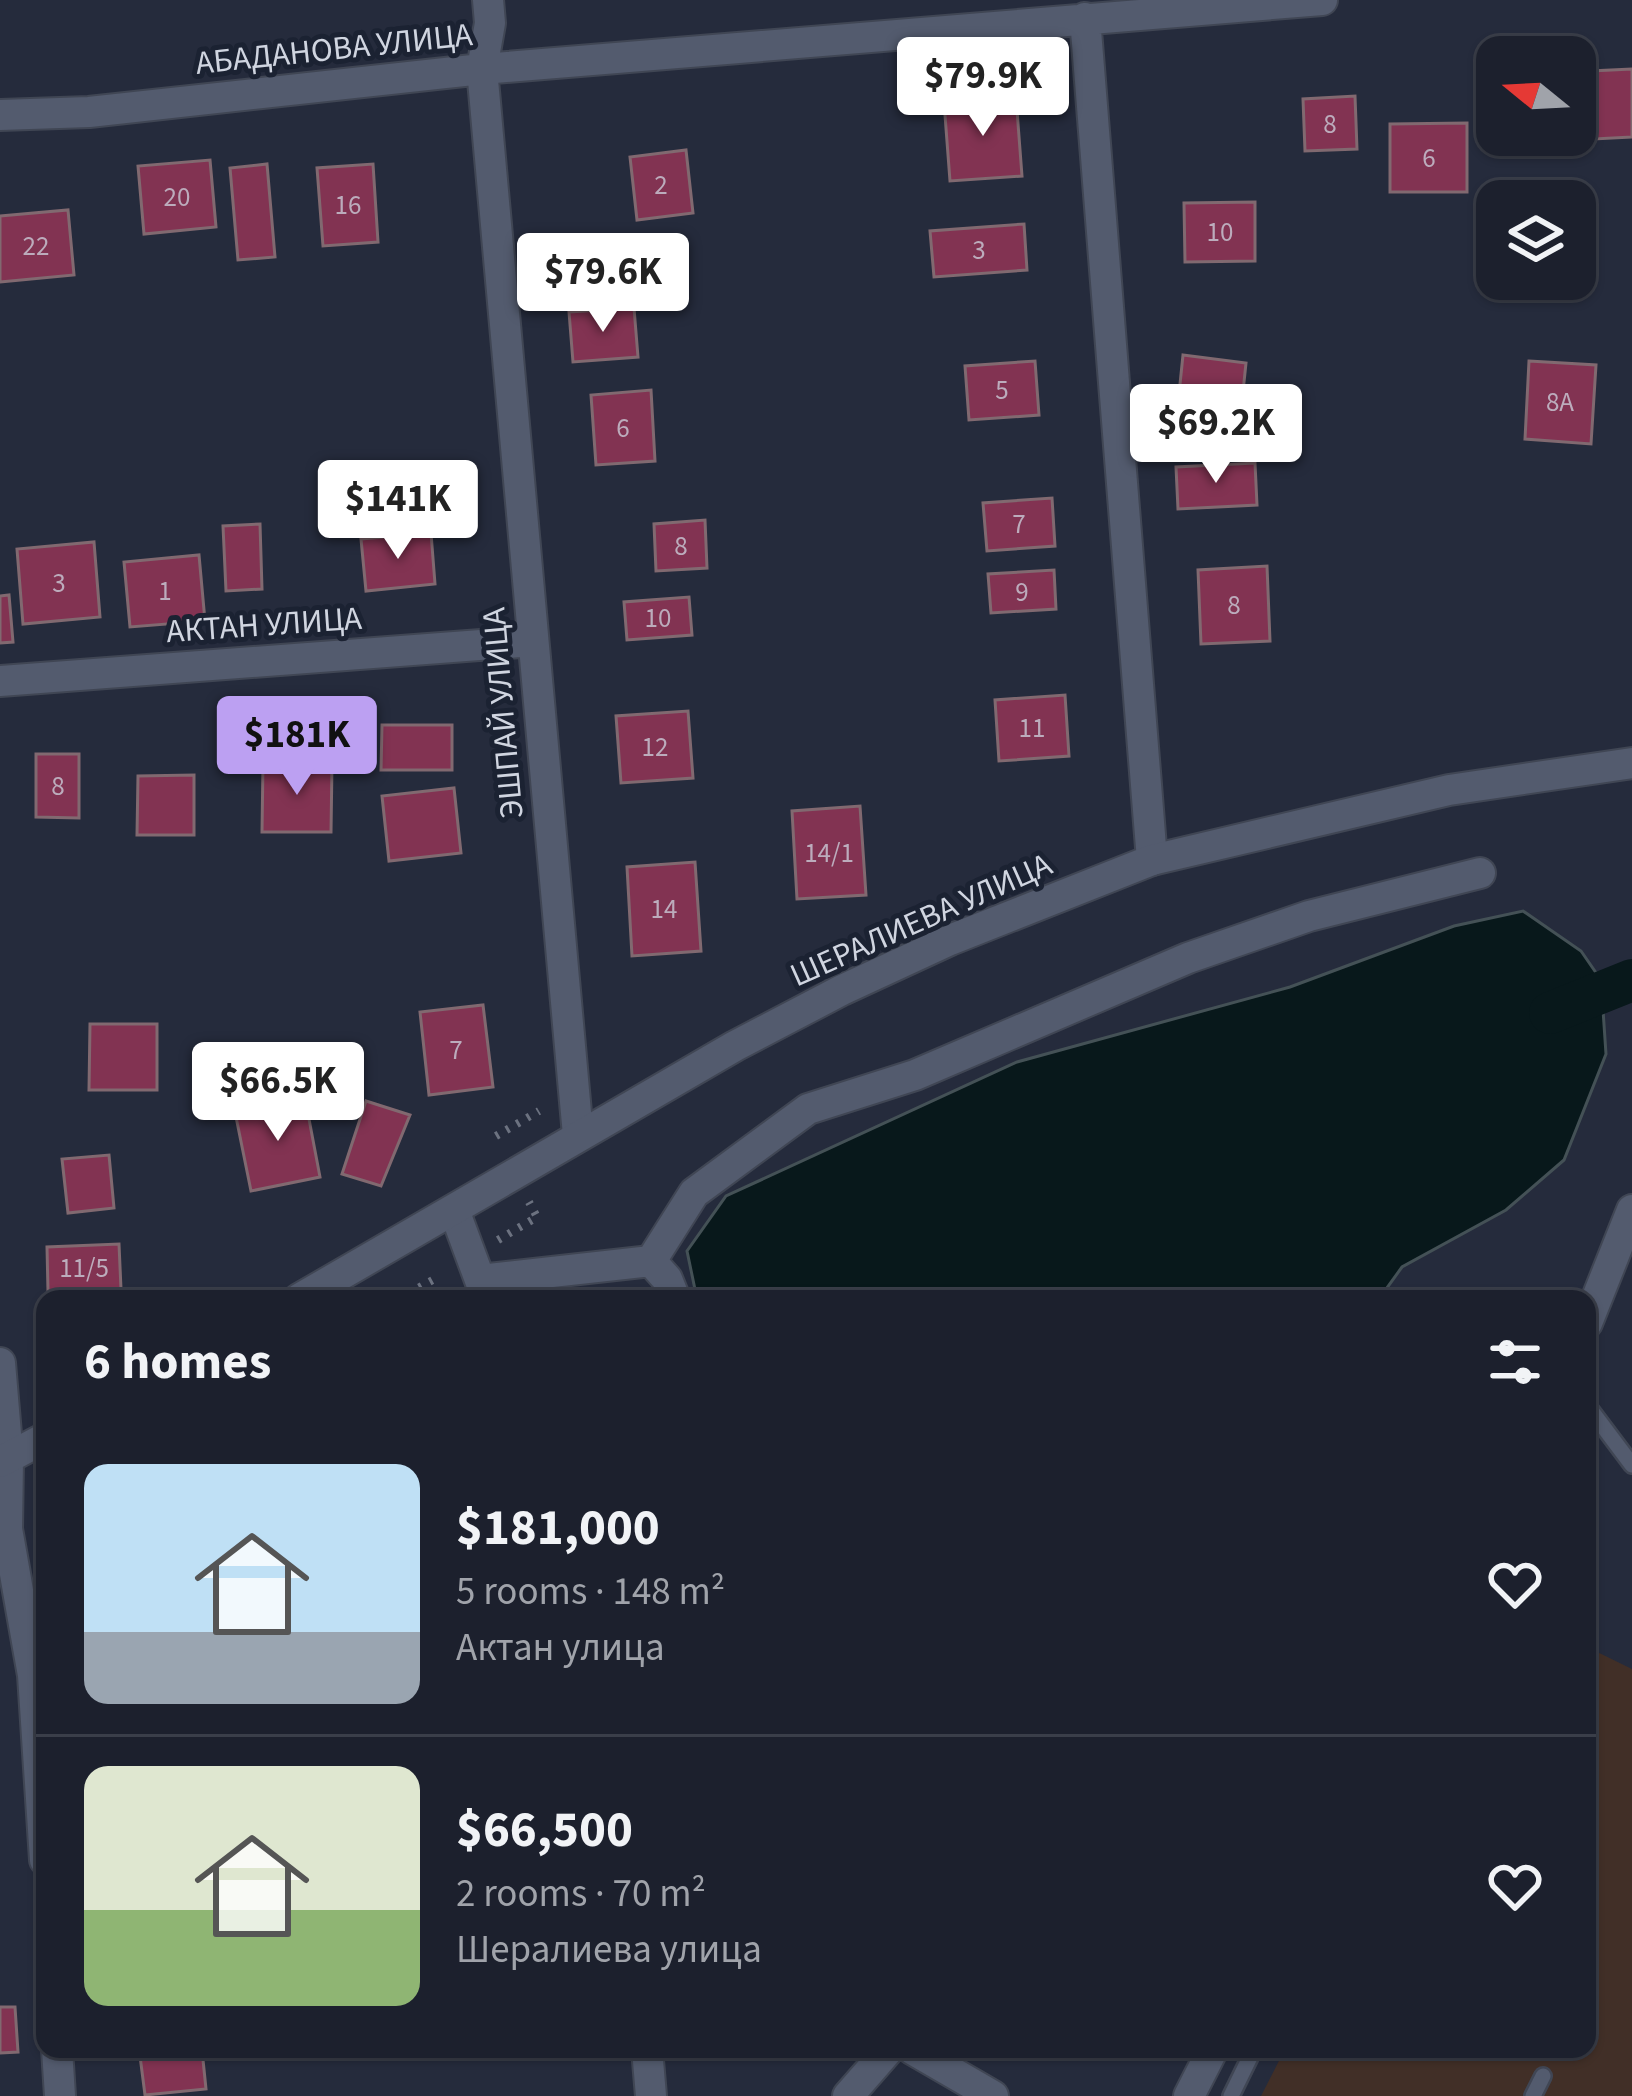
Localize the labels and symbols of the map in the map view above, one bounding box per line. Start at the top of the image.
street label: АБАДАНОВА УЛИЦА [193,11,475,87]
north arrow [1476,36,1596,156]
pin: $79.9K [885,37,1081,139]
house number: 8 [1323,105,1337,144]
house number: 6 [1422,139,1436,178]
house number: 2 [654,166,668,205]
house number: 20 [164,178,190,217]
house number: 16 [335,186,361,225]
house number: 10 [1207,213,1233,252]
house number: 22 [23,227,49,266]
house number: 3 [972,231,986,270]
pin: $79.6K [505,233,701,335]
house number: 5 [995,371,1009,410]
house number: 8А [1546,383,1574,422]
pin: $69.2K [1118,384,1314,486]
house number: 6 [616,409,630,448]
pin: $141K [314,460,482,562]
house number: 7 [1012,505,1026,544]
house number: 8 [674,527,688,566]
house number: 3 [52,564,66,603]
house number: 1 [158,572,172,611]
house number: 9 [1015,573,1029,612]
house number: 8 [1227,586,1241,625]
street label: АКТАН УЛИЦА [165,595,363,655]
house number: 10 [645,599,671,638]
street label: ЭШПАЙ УЛИЦА [470,605,536,821]
pin: $181K [213,696,381,798]
house number: 11 [1019,709,1045,748]
house number: 12 [642,728,668,767]
house number: 8 [51,767,65,806]
house number: 14/1 [804,834,854,873]
street label: ШЕРАЛИЕВА УЛИЦА [783,841,1059,999]
house number: 14 [651,890,677,929]
house number: 7 [449,1031,463,1070]
pin: $66.5K [180,1042,376,1144]
house number: 11/5 [59,1249,109,1288]

